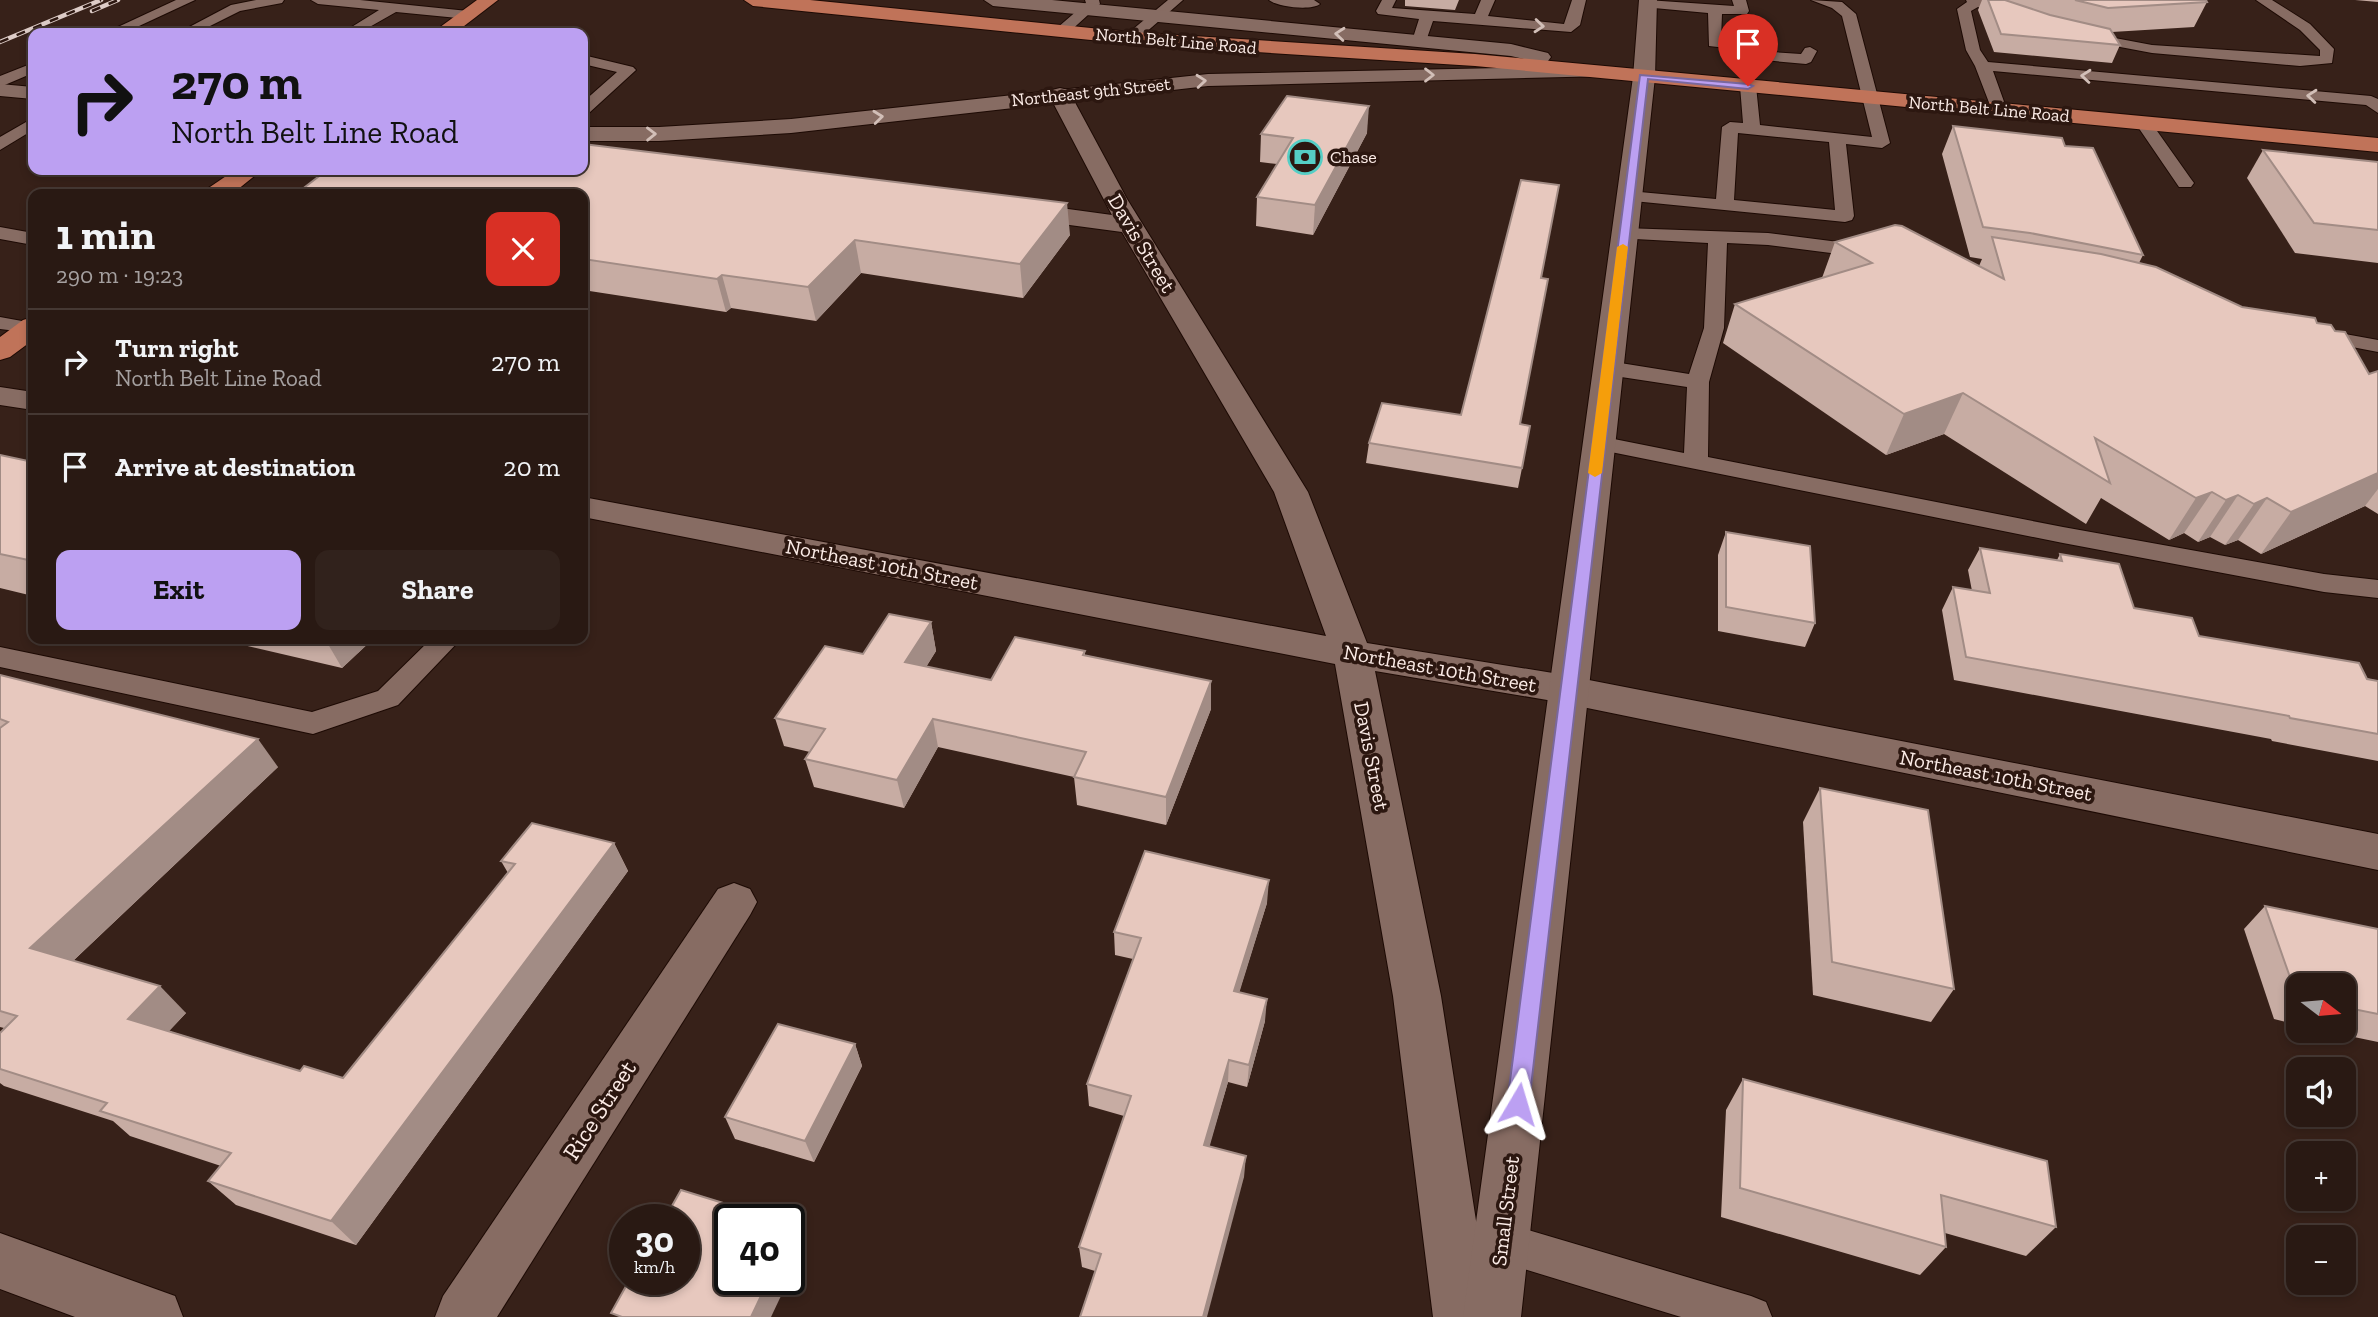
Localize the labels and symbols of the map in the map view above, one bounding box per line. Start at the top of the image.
pin [1718,14,1778,86]
one-way arrow [1534,18,1545,33]
street label: North Belt Line Road [1095,23,1258,59]
one-way arrow [1334,27,1345,42]
one-way arrow [1424,67,1434,83]
one-way arrow [2080,69,2091,84]
street label: Northeast 9th Street [1010,73,1172,111]
one-way arrow [1196,74,1207,89]
one-way arrow [2307,89,2318,104]
street label: North Belt Line Road [1908,91,2071,127]
one-way arrow [873,110,884,125]
one-way arrow [646,126,657,142]
bank icon: Chase [1286,138,1324,176]
place label: Chase [1330,146,1377,168]
street label: Davis Street [1103,189,1181,297]
street label: Northeast 10th Street [784,533,981,595]
street label: Northeast 10th Street [1342,639,1539,697]
street label: Davis Street [1349,699,1395,813]
street label: Northeast 10th Street [1898,744,2095,806]
north arrow [2286,973,2356,1043]
street label: Rice Street [556,1055,642,1165]
position arrow [1481,1067,1555,1141]
street label: Small Street [1486,1154,1524,1267]
speed limit sign: 40 [714,1204,805,1295]

